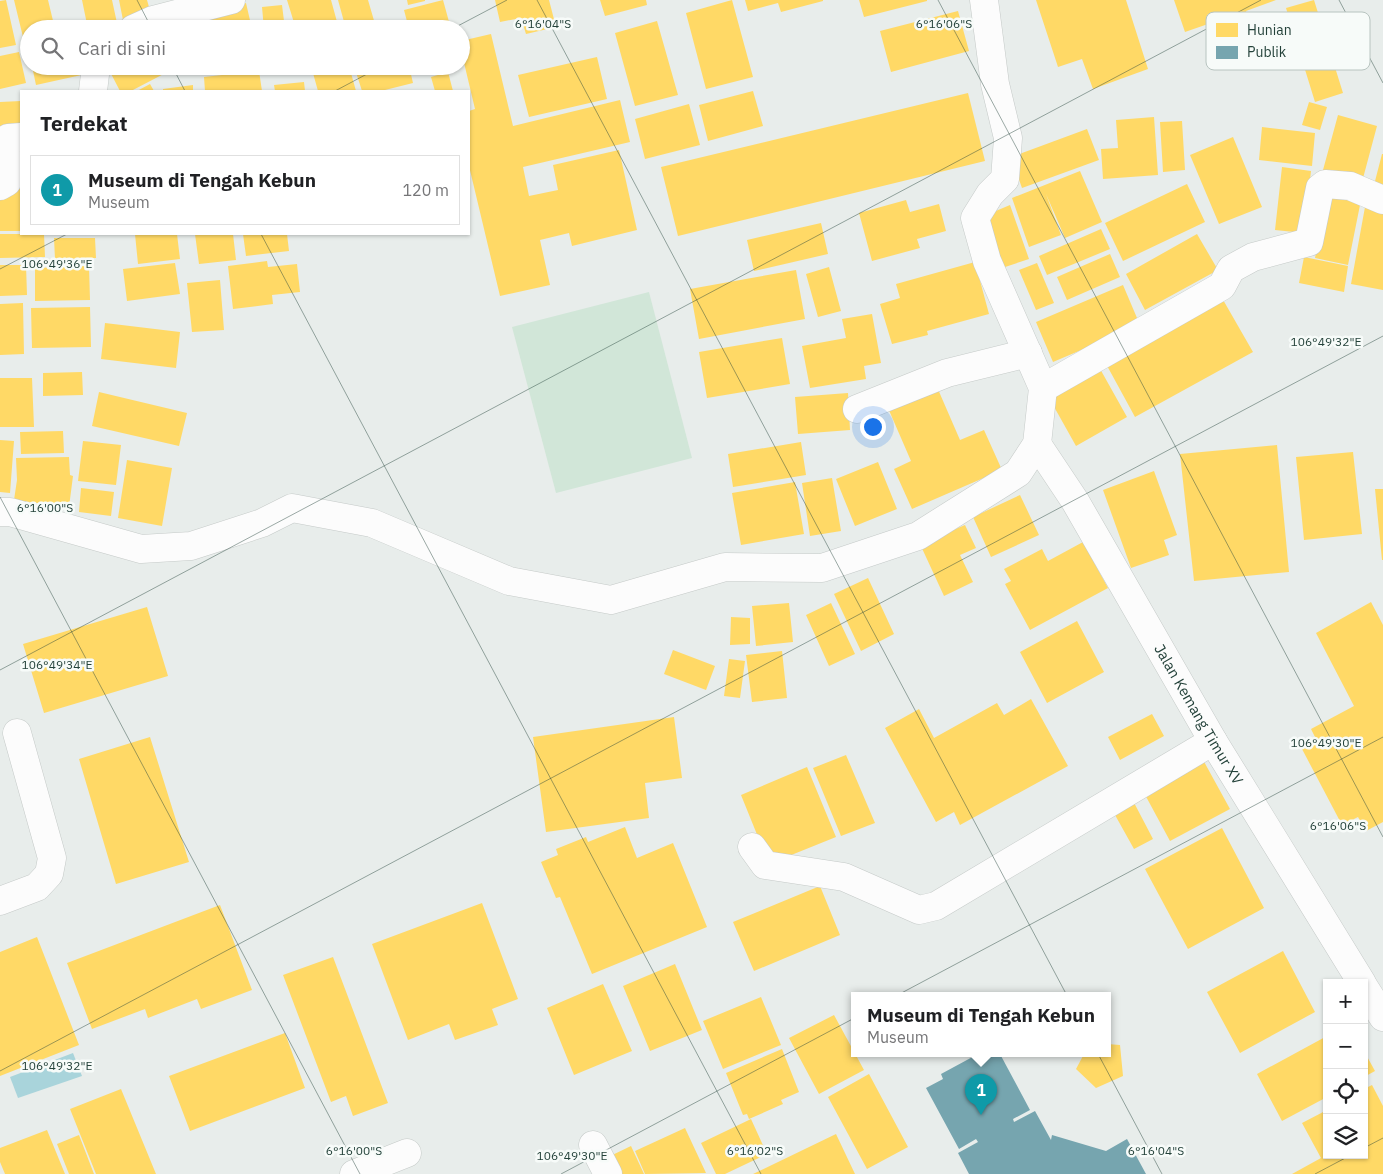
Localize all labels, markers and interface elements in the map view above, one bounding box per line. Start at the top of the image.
legend [1206,12,1370,70]
text: 6°16'04"S [515,16,571,31]
text: 6°16'06"S [916,16,972,31]
search box [20,20,470,75]
text: Hunian [1247,21,1292,39]
icon: search [38,34,66,62]
text: Cari di sini [78,36,166,60]
text: Publik [1247,43,1287,61]
text: Terdekat [40,109,128,137]
text: Museum di Tengah Kebun [88,168,316,192]
text: 1 [52,180,62,200]
text: 120 m [402,180,449,200]
text: Museum [88,192,150,212]
text: 106°49'36"E [22,256,92,271]
text: 106°49'32"E [1291,334,1361,349]
your location [860,414,886,440]
text: 6°16'00"S [17,500,73,515]
street label: Jalan Kemang Timur XV [1150,640,1247,788]
text: 106°49'34"E [22,657,92,672]
text: 106°49'30"E [1291,735,1361,750]
text: 6°16'06"S [1310,818,1366,833]
map controls [1323,979,1368,1159]
button: + [1323,979,1368,1024]
popup [851,992,1111,1057]
text: Museum di Tengah Kebun [867,1003,1095,1027]
button: − [1323,1024,1368,1069]
text: Museum [867,1027,929,1047]
text: 106°49'32"E [22,1058,92,1073]
button: locate [1323,1069,1368,1114]
pin: 1 [965,1074,997,1115]
button: layers [1323,1114,1368,1159]
text: 6°16'00"S [326,1143,382,1158]
text: 6°16'02"S [727,1143,783,1158]
text: 6°16'04"S [1128,1143,1184,1158]
text: 106°49'30"E [537,1148,607,1163]

